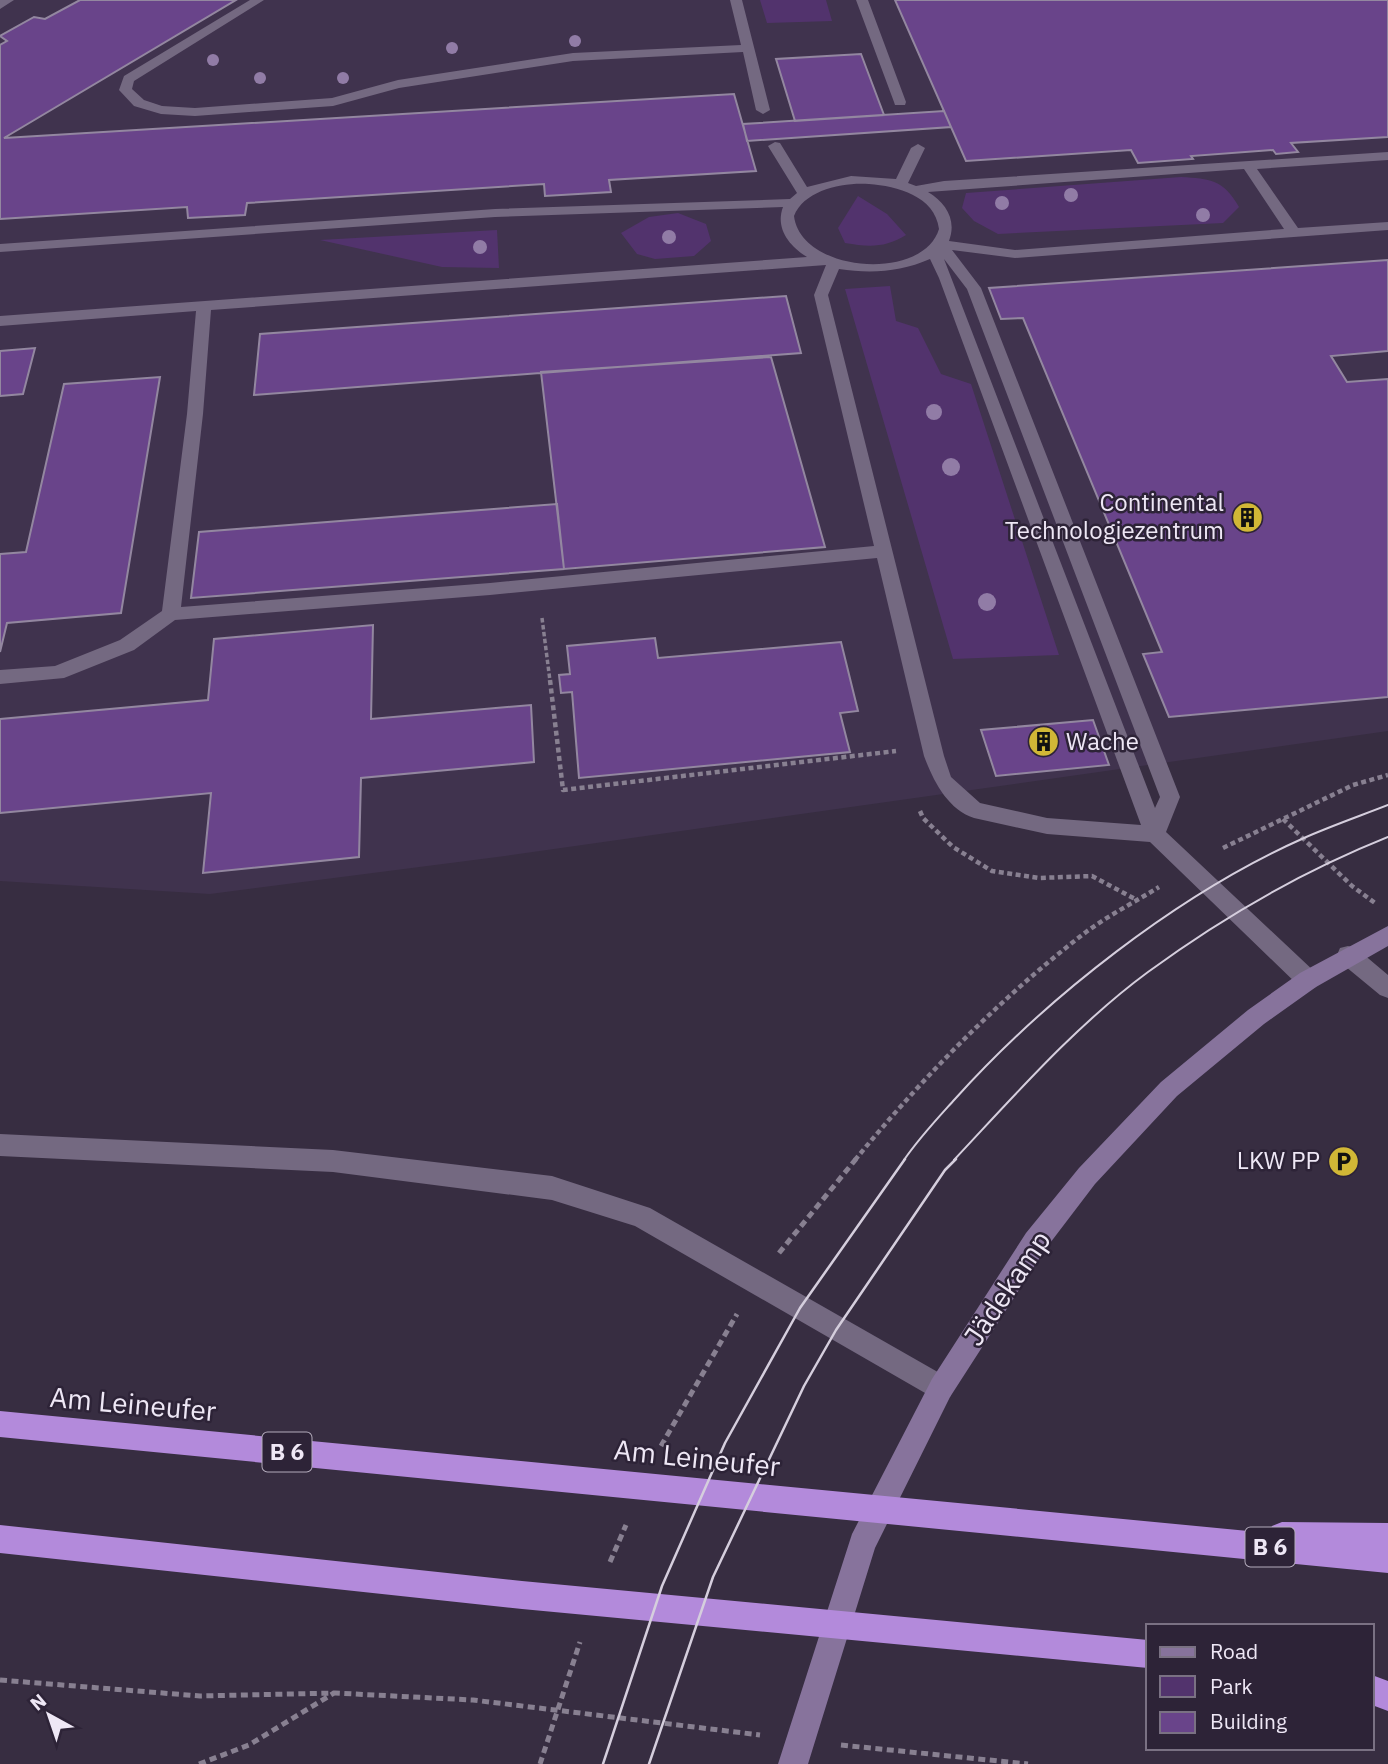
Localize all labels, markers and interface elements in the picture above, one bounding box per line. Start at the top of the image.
place label: Continental Technologiezentrum [1005,486,1224,546]
building icon: Continental Technologiezentrum [1230,500,1264,534]
building icon: Wache [1026,725,1060,759]
place label: Wache [1066,725,1139,757]
place label: LKW PP [1237,1144,1320,1176]
parking icon: LKW PP [1326,1144,1360,1178]
street label: Jädekamp [955,1223,1059,1352]
street label: Am Leineufer [48,1378,218,1429]
street label: Am Leineufer [612,1430,782,1485]
road number: B 6 [262,1432,312,1471]
road number: B 6 [1246,1528,1294,1566]
legend [1146,1624,1374,1750]
text: Road [1210,1637,1258,1665]
text: Park [1210,1672,1253,1700]
north arrow [14,1680,84,1750]
text: N [25,1688,51,1716]
text: Building [1210,1707,1287,1735]

